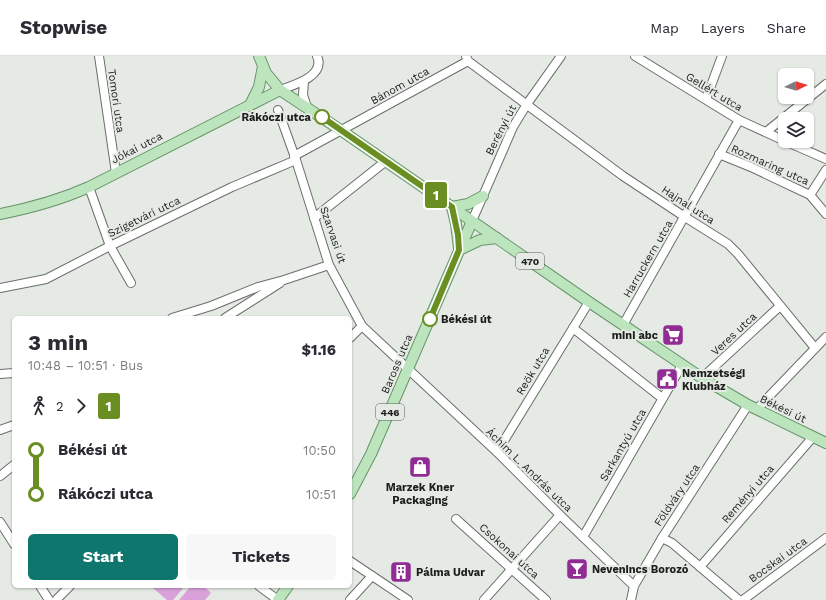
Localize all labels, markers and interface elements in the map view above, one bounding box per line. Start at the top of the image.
text: Stopwise [20,16,107,39]
text: Map [650,20,679,36]
text: Layers [701,20,745,36]
text: Share [767,20,806,36]
street label: Bánom utca [368,65,432,107]
street label: Tomori utca [105,68,127,134]
north arrow [778,68,814,104]
map controls [778,68,814,148]
street label: Gellért utca [683,70,745,114]
street label: Berényi út [483,102,519,157]
marker: Rákóczi utca [314,109,330,125]
place label: Rákóczi utca [241,111,312,124]
button: layers [778,112,814,148]
street label: Jókai utca [109,130,165,166]
street label: Rozmaring utca [729,142,811,188]
line badge: 1 [423,182,449,208]
street label: Hajnal utca [659,183,717,227]
text: 1 [433,187,439,203]
street label: Szigetvári utca [106,194,182,240]
street label: Szarvasi út [317,205,349,265]
street label: Harruckern utca [621,218,675,300]
road number: 470 [516,253,544,269]
street label: Veres utca [709,310,759,358]
marker: Békési út [422,311,438,327]
place label: Békési út [441,313,492,326]
supermarket icon: mini abc [660,322,686,348]
place label: mini abc [612,329,658,342]
text: 3 min [28,330,88,355]
street label: Baross utca [379,332,415,396]
text: $1.16 [301,341,336,359]
street label: Reök utca [514,345,552,397]
text: 10:48 – 10:51 · Bus [28,358,143,373]
public building icon: Nemzetségi Klubház [654,366,680,392]
place label: Nemzetségi Klubház [682,367,745,393]
street label: Békési út [758,392,809,426]
icon: walk [28,395,50,417]
icon: forward [70,395,92,417]
text: 1 [106,398,112,414]
text: 2 [56,399,64,414]
road number: 446 [376,404,404,420]
street label: Sarkantyú utca [597,407,649,483]
street label: Áchim L. András utca [483,425,576,515]
text: Békési út [58,441,127,459]
text: 10:50 [303,443,336,458]
shop icon: Marzek Kner Packaging [407,454,433,480]
street label: Földváry utca [651,461,703,529]
street label: Reményi utca [719,462,777,526]
place label: Marzek Kner Packaging [386,481,454,507]
text: Rákóczi utca [58,485,153,503]
text: 10:51 [306,487,336,502]
street label: Csokonai utca [476,521,542,581]
button: Start [28,534,178,580]
button: Tickets [186,534,336,580]
street label: Bocskai utca [746,535,810,585]
bar icon: Nevenincs Borozó [564,556,590,582]
building icon: Pálma Udvar [388,559,414,585]
place label: Nevenincs Borozó [592,563,689,576]
place label: Pálma Udvar [416,566,485,579]

